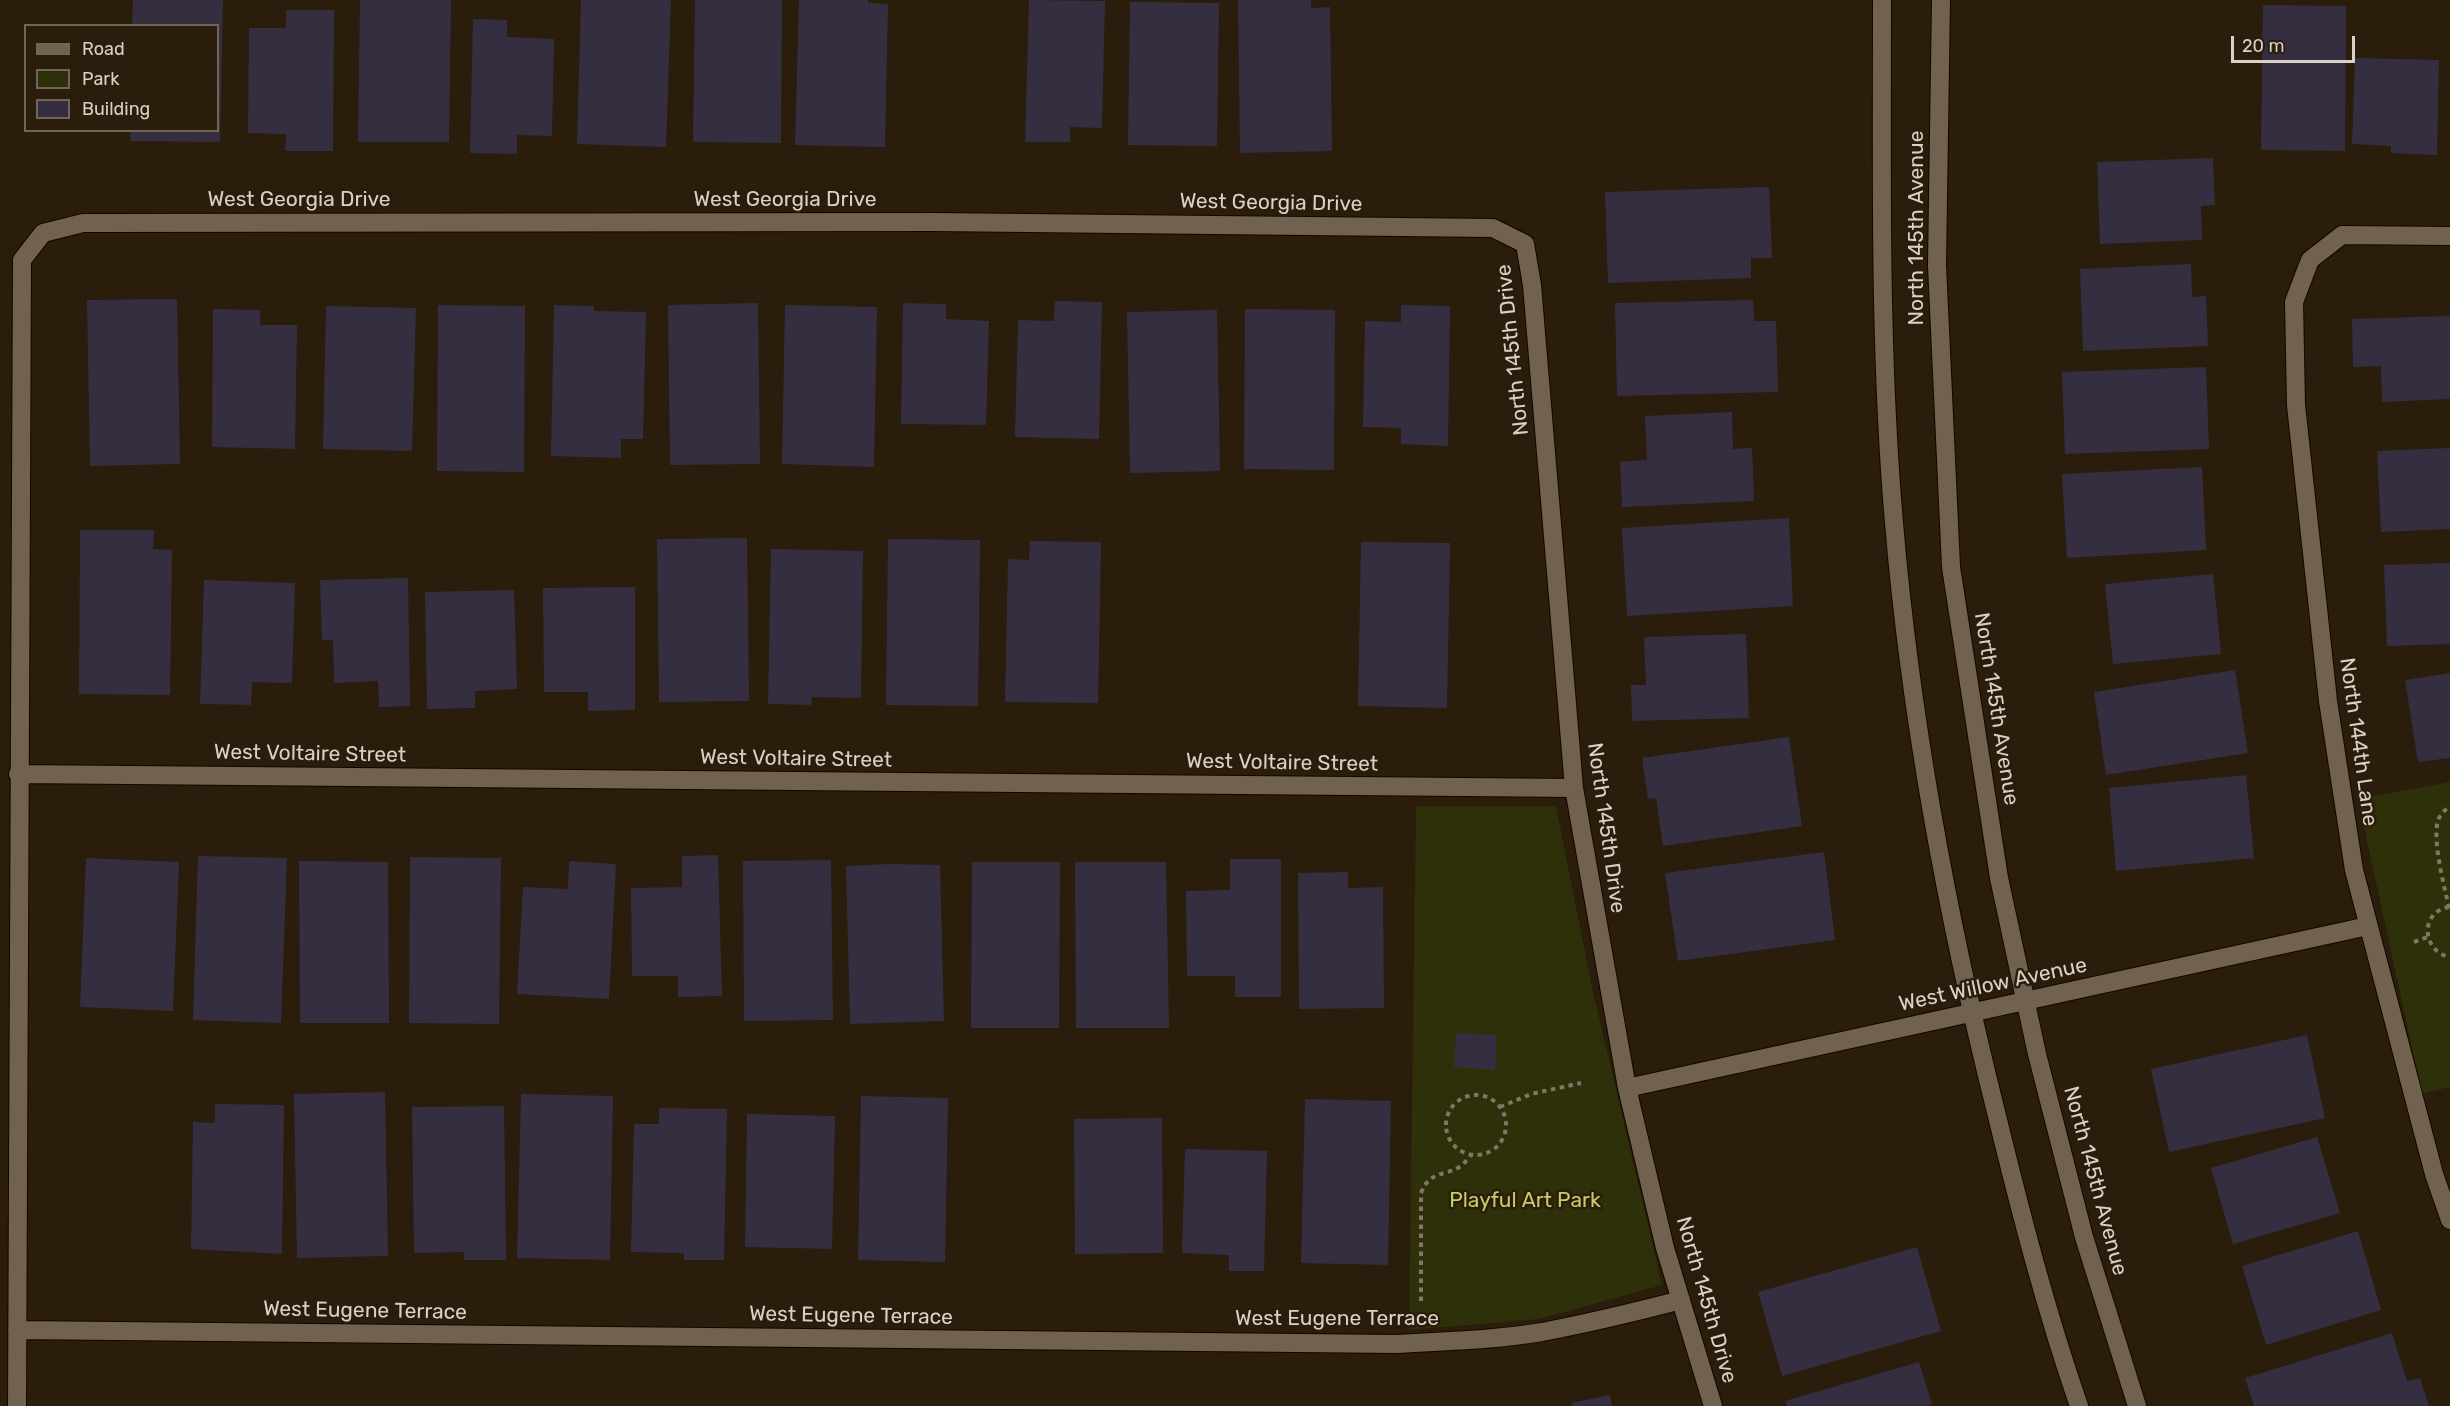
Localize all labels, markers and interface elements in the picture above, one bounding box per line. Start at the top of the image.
legend [24,24,219,132]
scale bar [2234,24,2358,62]
text: 20 m [2242,35,2284,57]
text: Road [82,38,125,60]
text: Park [82,68,119,90]
text: Building [82,98,150,120]
street label: North 145th Avenue [1904,131,1930,325]
street label: West Georgia Drive [208,187,390,213]
street label: West Georgia Drive [694,187,876,213]
street label: West Georgia Drive [1179,189,1363,217]
street label: North 145th Drive [1491,263,1535,437]
street label: North 145th Avenue [1968,611,2024,807]
street label: North 144th Lane [2334,656,2382,828]
street label: West Voltaire Street [214,740,406,768]
street label: North 145th Drive [1582,741,1630,915]
street label: West Voltaire Street [700,745,892,773]
street label: West Voltaire Street [1186,749,1378,777]
street label: West Willow Avenue [1897,953,2089,1017]
street label: North 145th Avenue [2058,1084,2132,1278]
park label: Playful Art Park [1449,1188,1601,1214]
street label: North 145th Drive [1670,1214,1742,1386]
street label: West Eugene Terrace [263,1297,467,1325]
street label: West Eugene Terrace [749,1302,953,1330]
street label: West Eugene Terrace [1235,1306,1439,1332]

